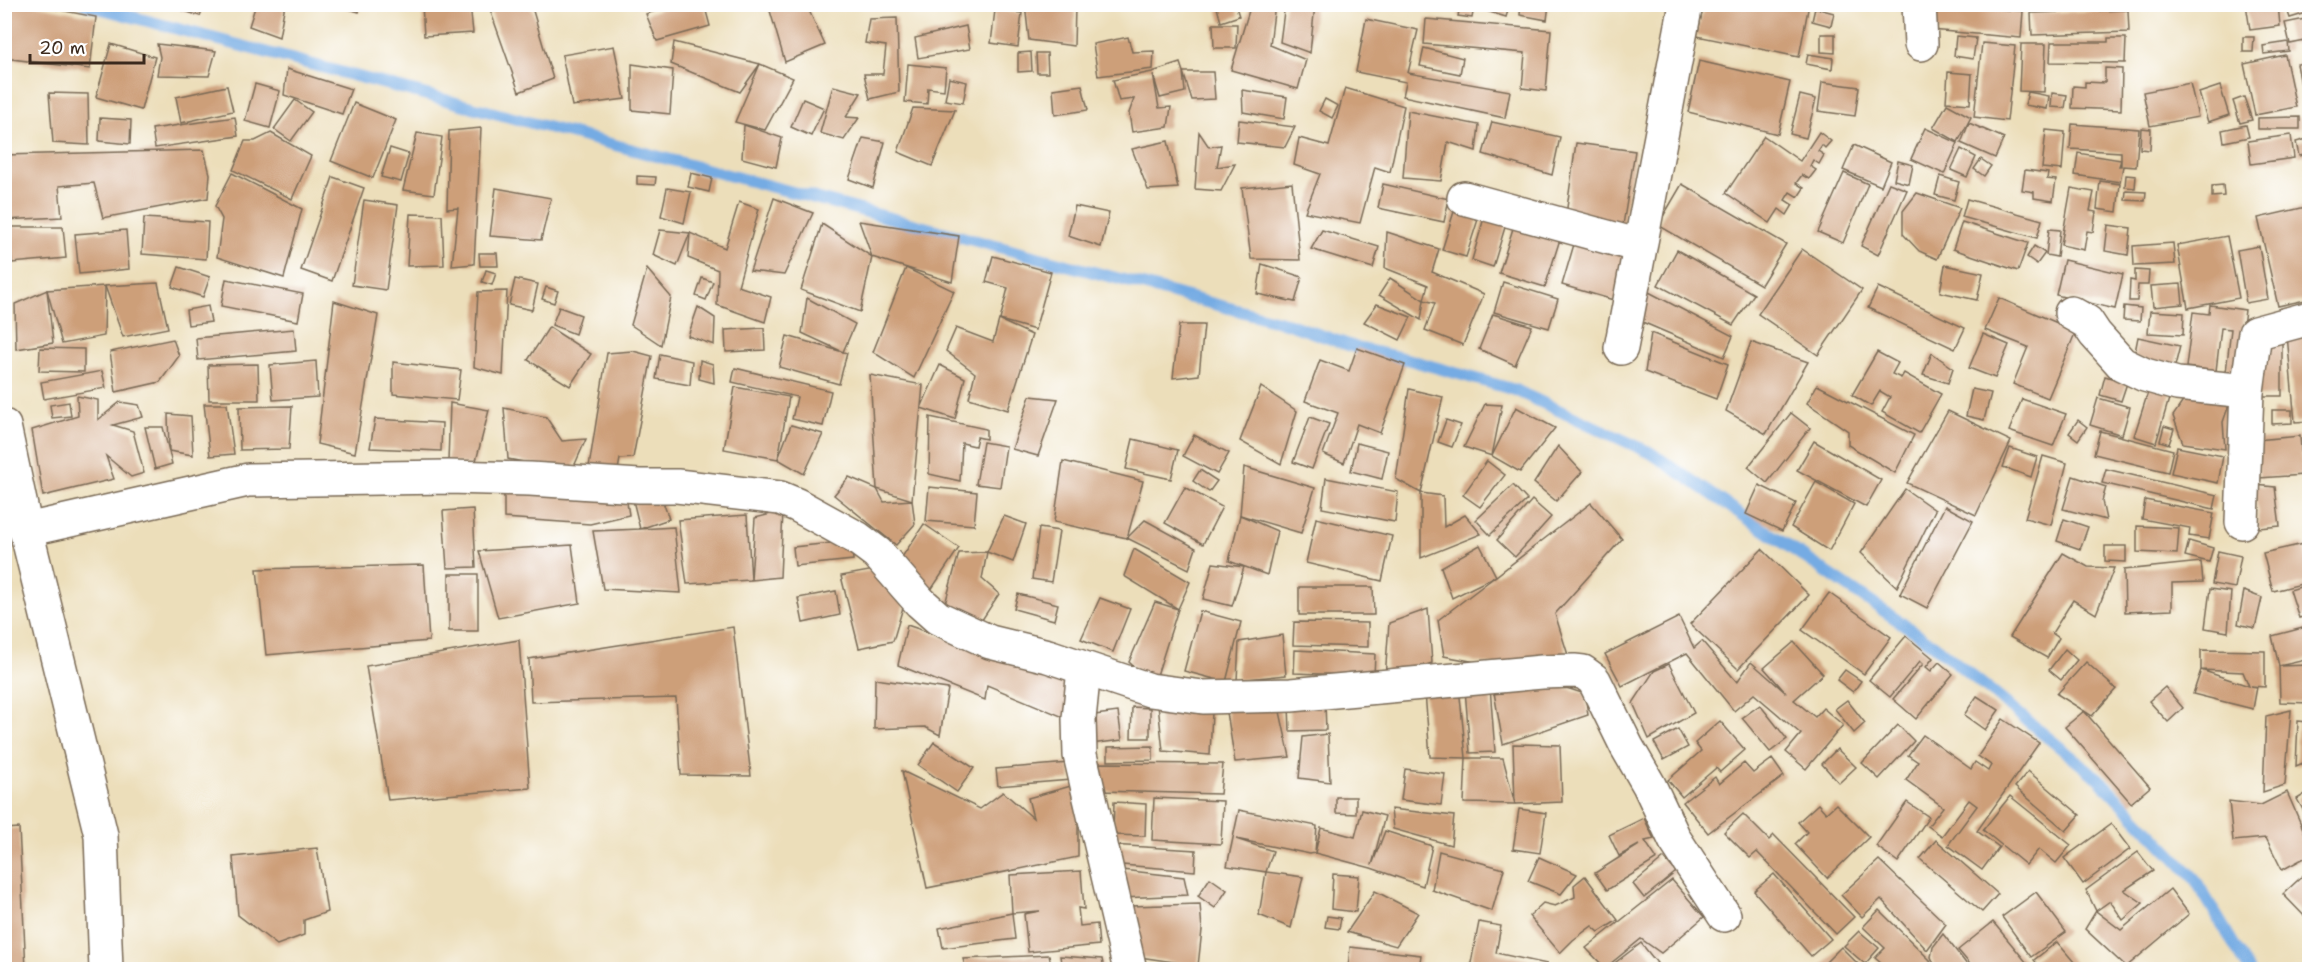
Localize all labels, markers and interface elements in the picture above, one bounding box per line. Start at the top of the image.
scale bar [30,27,144,65]
text: 20 m [39,36,85,60]

